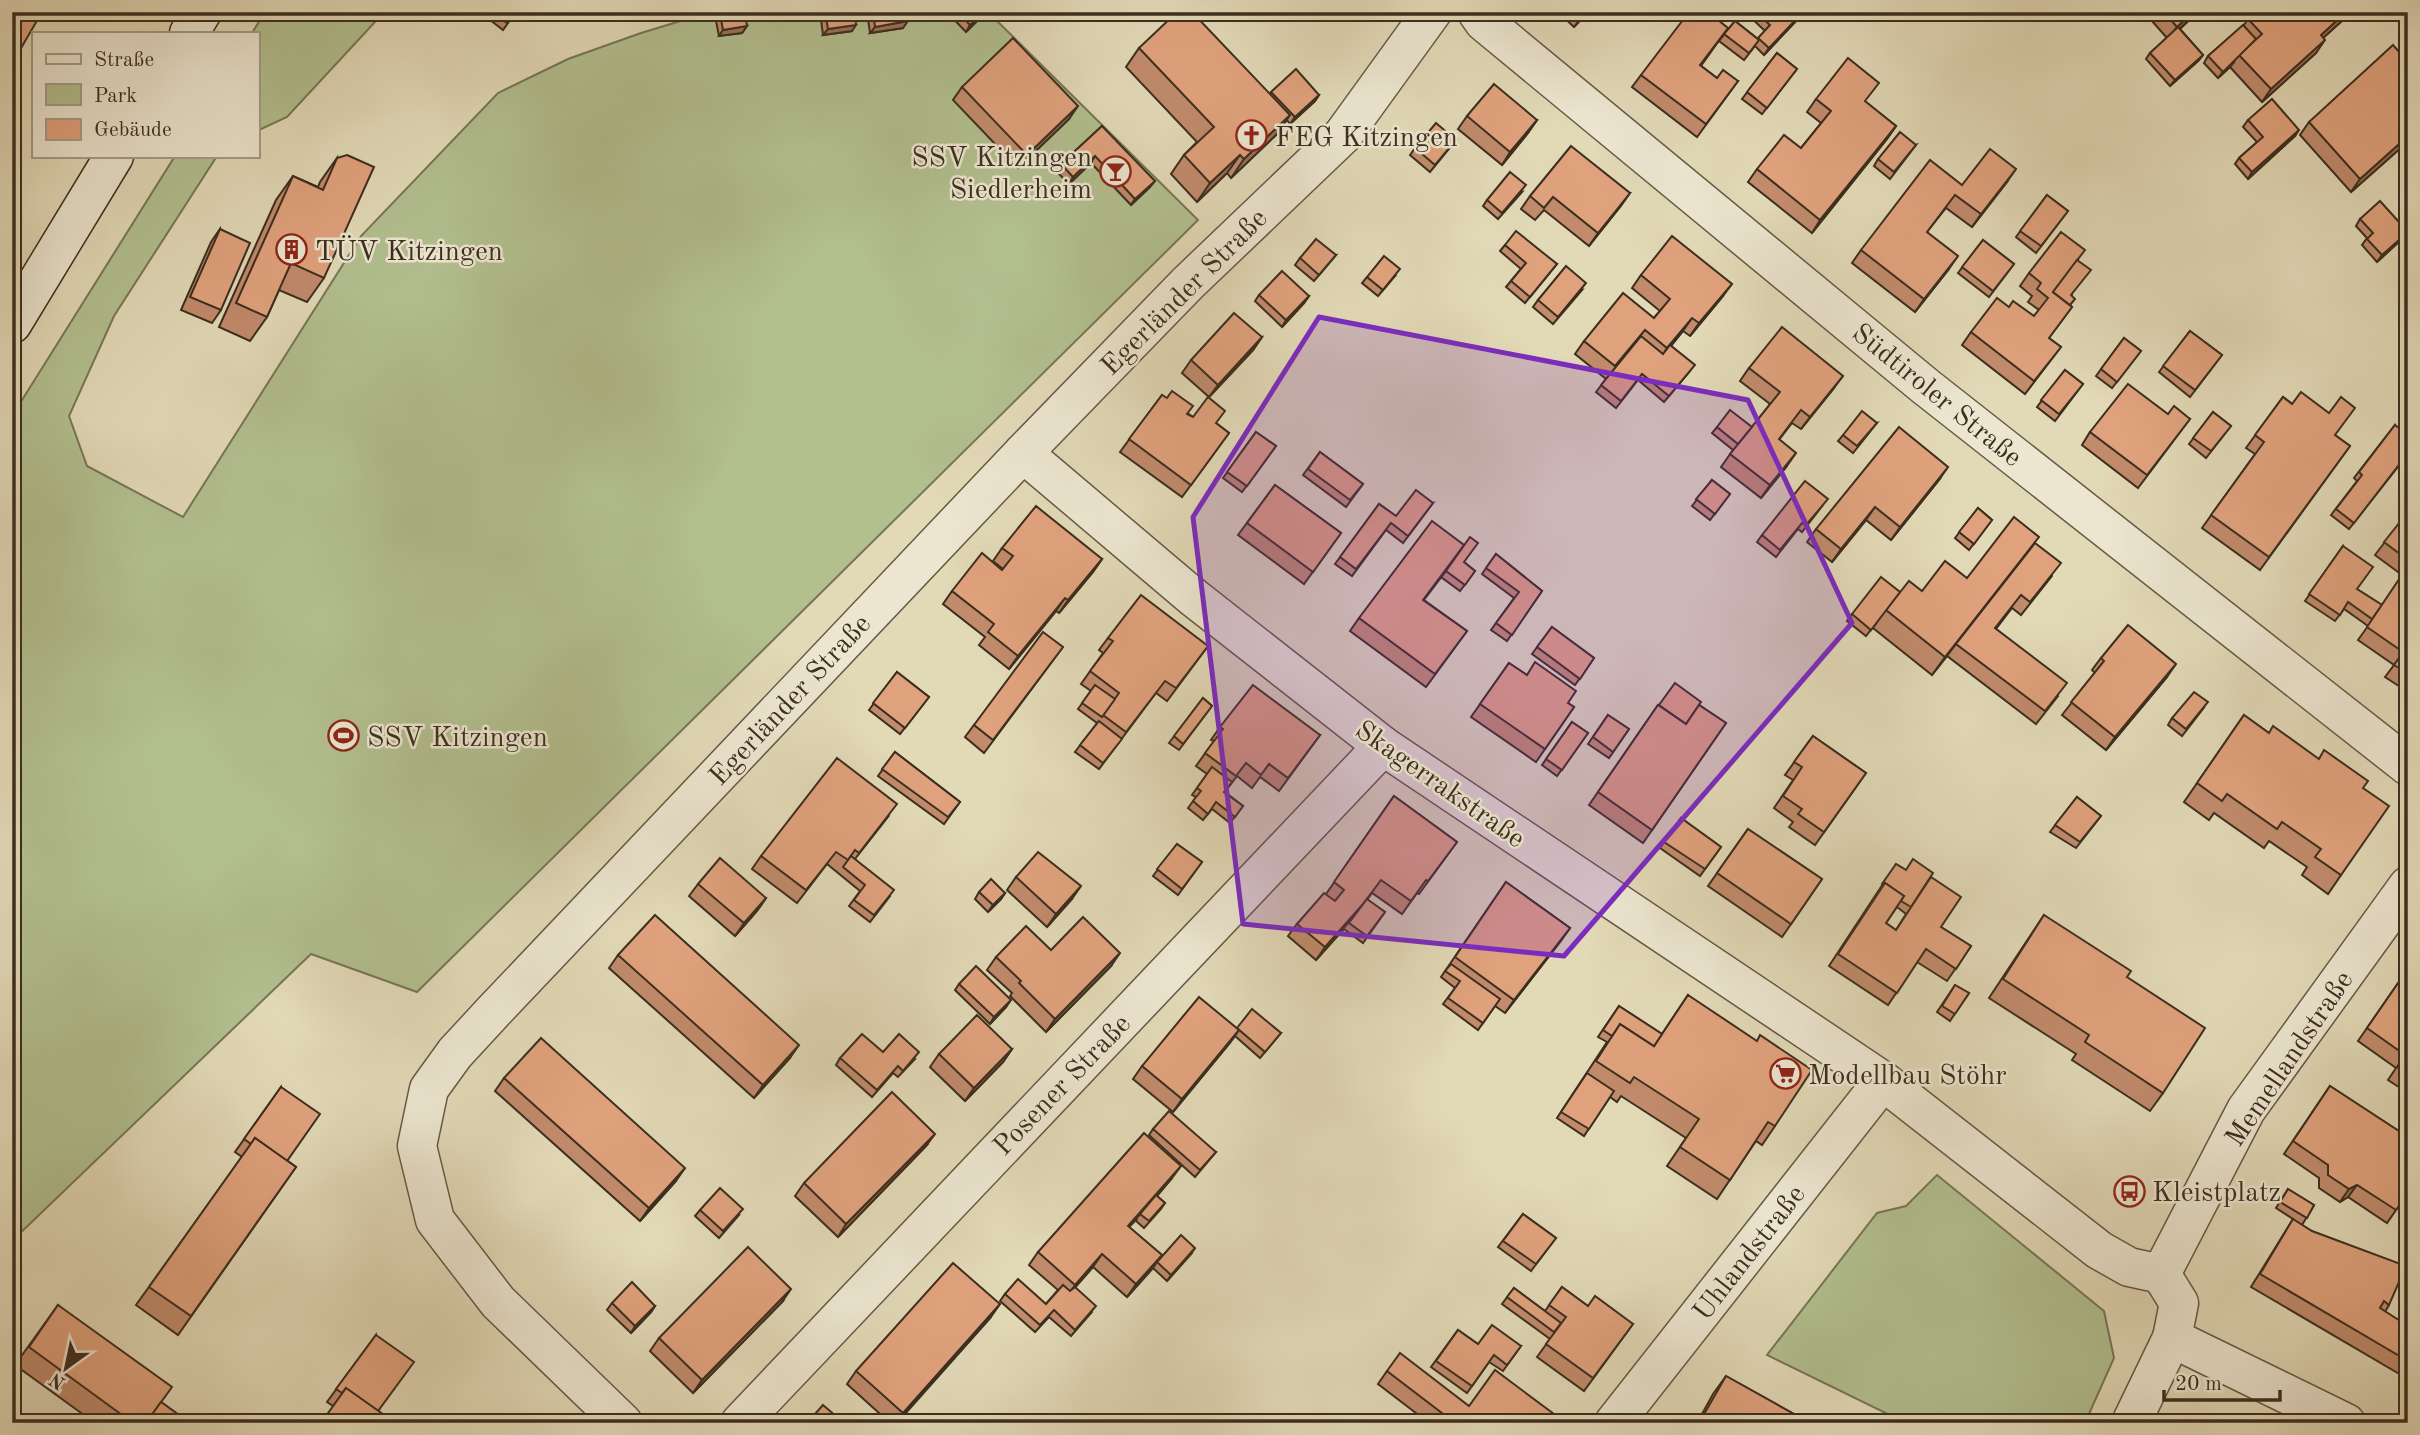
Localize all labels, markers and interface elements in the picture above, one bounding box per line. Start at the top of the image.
legend [32,32,259,158]
text: Straße [94,50,154,71]
text: Park [94,86,137,107]
church icon: FEG Kitzingen [1235,119,1269,153]
text: Gebäude [94,120,172,141]
place label: FEG Kitzingen [1275,125,1458,153]
place label: SSV Kitzingen Siedlerheim [911,145,1092,205]
bar icon: SSV Kitzingen Siedlerheim [1098,155,1132,189]
street label: Egerländer Straße [1097,205,1274,382]
building icon: TÜV Kitzingen [275,233,309,267]
place label: TÜV Kitzingen [315,235,503,267]
street label: Südtiroler Straße [1846,320,2026,473]
street label: Egerländer Straße [705,610,877,792]
street label: Skagerrakstraße [1349,717,1529,854]
sports icon: SSV Kitzingen [327,719,361,753]
place label: SSV Kitzingen [367,725,548,753]
street label: Memellandstraße [2222,967,2359,1152]
street label: Posener Straße [989,1010,1137,1162]
supermarket icon: Modellbau Stöhr [1768,1057,1802,1091]
place label: Modellbau Stöhr [1808,1063,2007,1091]
bus stop icon: Kleistplatz [2112,1174,2146,1208]
place label: Kleistplatz [2152,1180,2281,1208]
street label: Uhlandstraße [1689,1181,1812,1327]
north arrow [32,1334,102,1404]
scale bar [2164,1358,2280,1402]
text: N [46,1368,69,1392]
text: 20 m [2175,1374,2222,1395]

